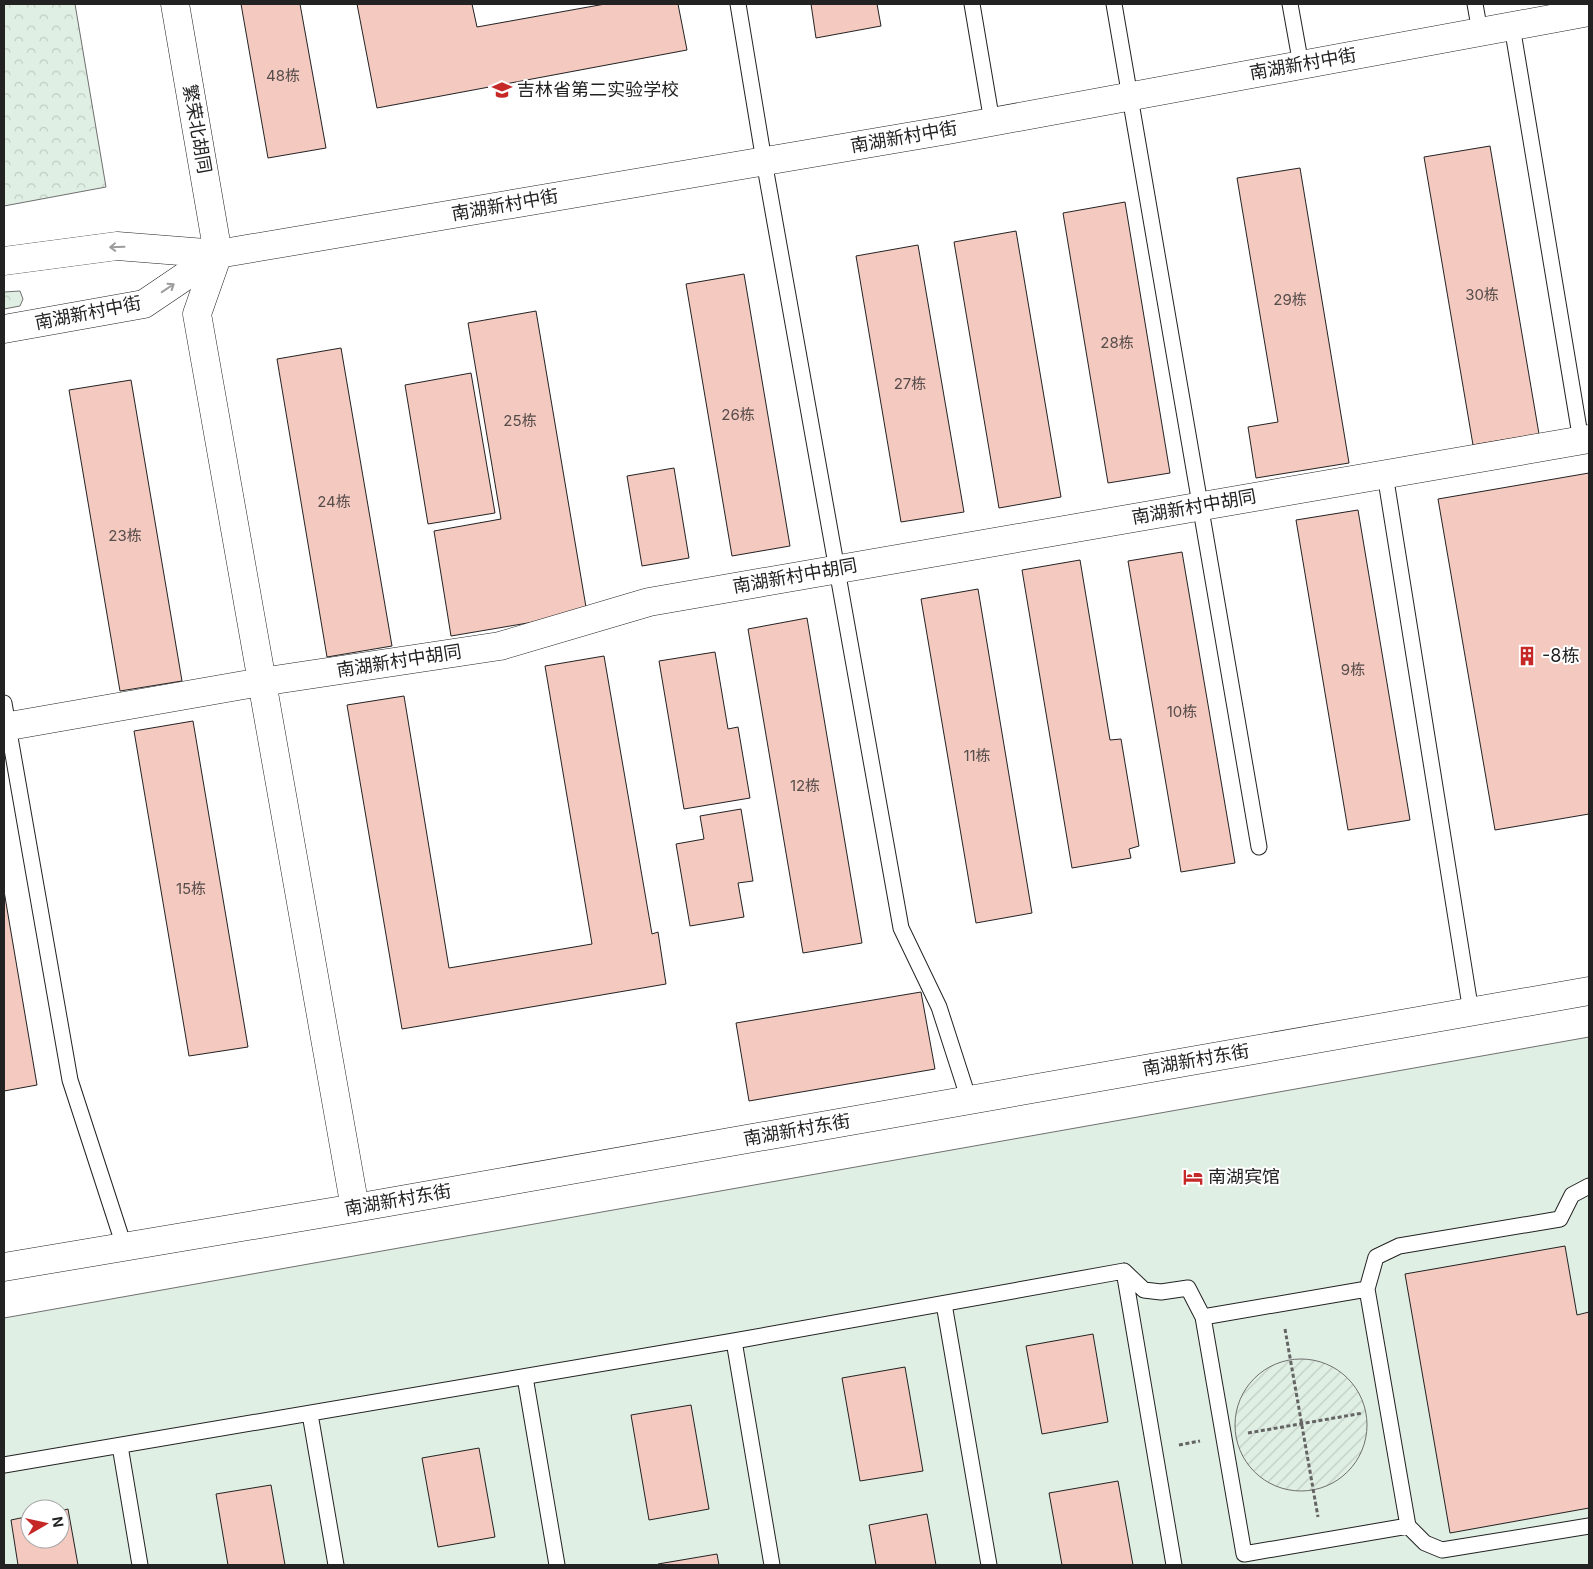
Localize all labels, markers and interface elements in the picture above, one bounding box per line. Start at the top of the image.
street label: 南湖新村中街 [1248,44,1358,83]
house number: 48栋 [266,66,300,85]
school or university icon: 吉林省第二实验学校 [491,79,513,101]
place label: 吉林省第二实验学校 [517,79,679,100]
street label: 繁荣北胡同 [179,83,216,175]
street label: 南湖新村中街 [849,117,959,156]
street label: 南湖新村中街 [450,185,560,224]
one-way arrow [110,242,126,252]
one-way arrow [161,283,175,293]
house number: 30栋 [1465,285,1499,304]
house number: 29栋 [1273,290,1307,309]
street label: 南湖新村中街 [33,292,143,333]
house number: 28栋 [1100,333,1134,352]
house number: 27栋 [894,374,926,393]
house number: 26栋 [721,405,755,424]
house number: 25栋 [503,411,537,430]
street label: 南湖新村中胡同 [1130,485,1258,528]
house number: 24栋 [317,492,351,511]
house number: 23栋 [108,526,142,545]
street label: 南湖新村中胡同 [731,554,859,597]
street label: 南湖新村中胡同 [335,640,463,681]
building icon: -8栋 [1516,645,1538,667]
place label: -8栋 [1542,645,1579,666]
house number: 9栋 [1341,660,1365,679]
house number: 10栋 [1167,702,1197,721]
house number: 11栋 [963,746,991,765]
house number: 12栋 [790,776,820,795]
house number: 15栋 [176,879,206,898]
street label: 南湖新村东街 [1141,1040,1251,1079]
street label: 南湖新村东街 [742,1110,852,1149]
hotel icon: 南湖宾馆 [1182,1166,1204,1188]
place label: 南湖宾馆 [1208,1166,1280,1187]
street label: 南湖新村东街 [343,1180,453,1219]
north arrow [20,1499,70,1549]
text: N [49,1515,68,1528]

